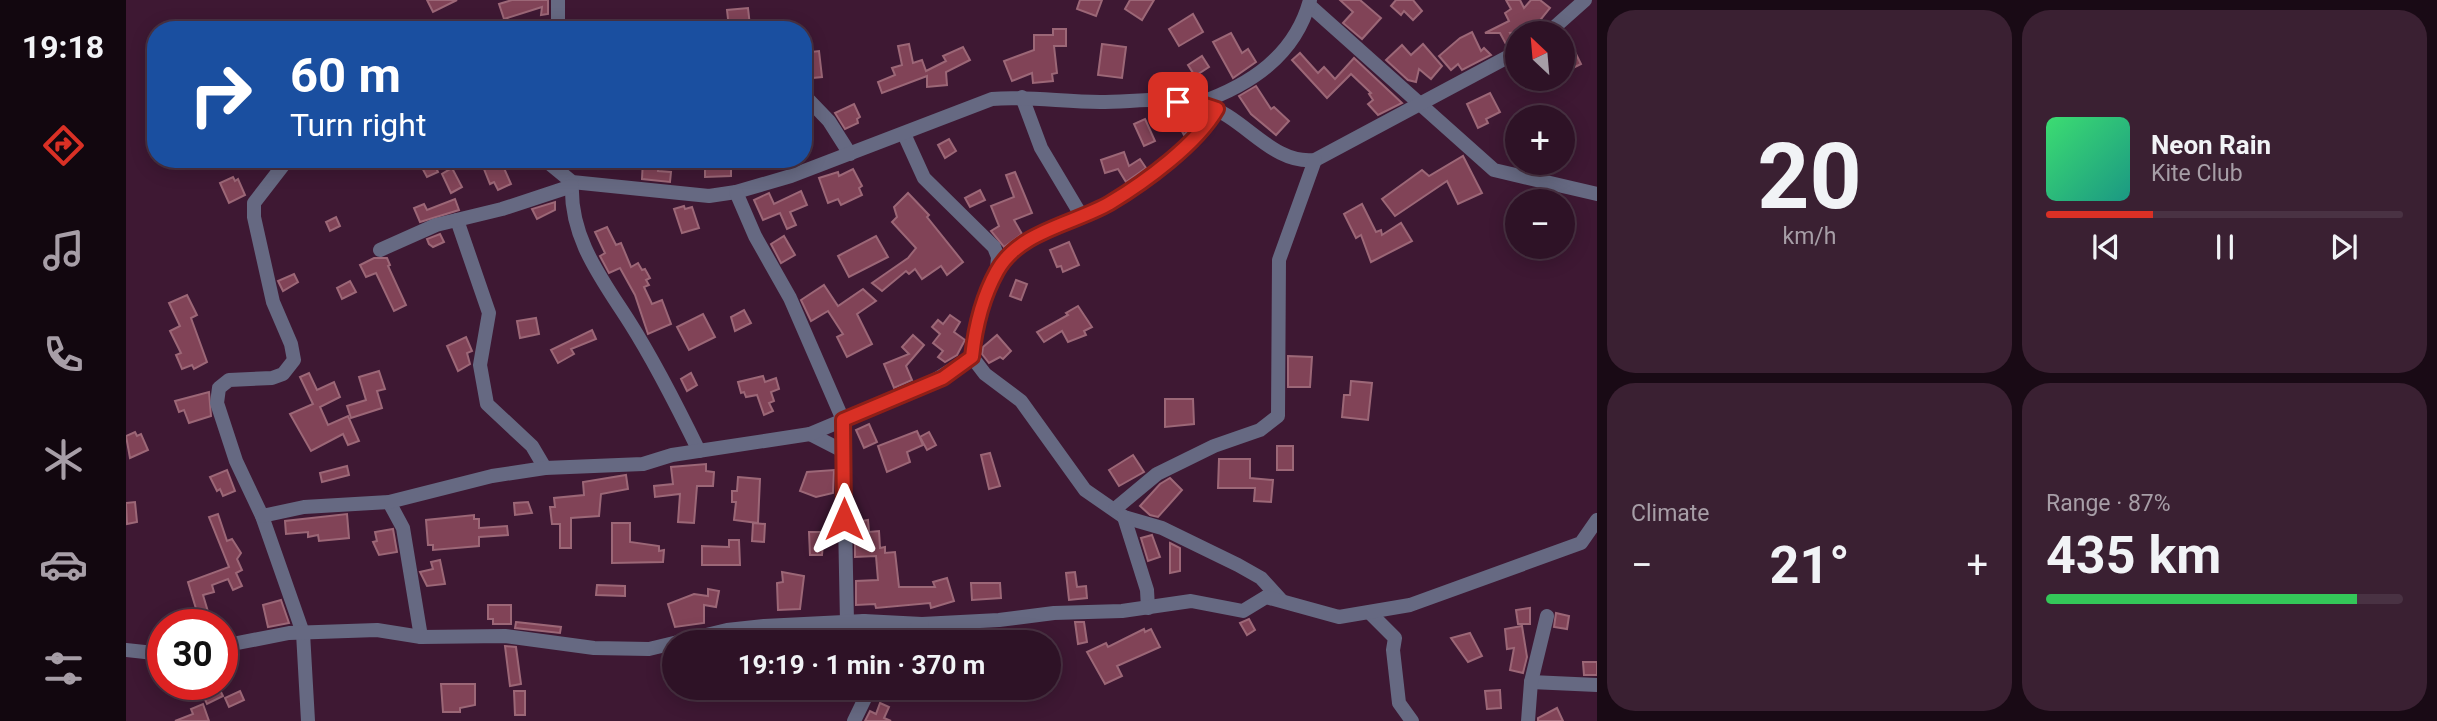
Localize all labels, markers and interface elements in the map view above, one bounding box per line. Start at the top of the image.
north arrow [1505,21,1575,91]
map controls [1505,21,1575,259]
text: 19:18 [22,28,104,66]
text: 60 m [290,47,401,104]
icon: right [175,49,266,140]
pin [1148,72,1208,132]
icon: arrive [1159,83,1197,121]
button: + [1505,105,1575,175]
text: Turn right [290,106,426,144]
icon: directions [39,121,88,170]
text: 20 [1757,124,1862,230]
text: Neon Rain [2151,130,2271,160]
text: Kite Club [2151,160,2243,187]
button: − [1505,189,1575,259]
text: km/h [1783,223,1837,250]
icon: music [39,226,88,275]
icon: previous [2087,228,2125,266]
icon: pause [2206,228,2244,266]
icon: next [2325,228,2363,266]
icon: phone [39,330,88,379]
icon: climate [39,435,88,484]
position arrow [807,482,881,556]
text: Range · 87% [2046,490,2171,517]
text: Climate [1631,500,1710,527]
text: 435 km [2046,525,2221,586]
text: 21° [1770,535,1850,596]
icon: car [39,540,88,589]
text: − [1631,543,1653,587]
text: + [1966,543,1988,587]
speed limit sign: 30 [147,609,238,700]
icon: filters [39,644,88,693]
text: 19:19 · 1 min · 370 m [738,650,985,680]

